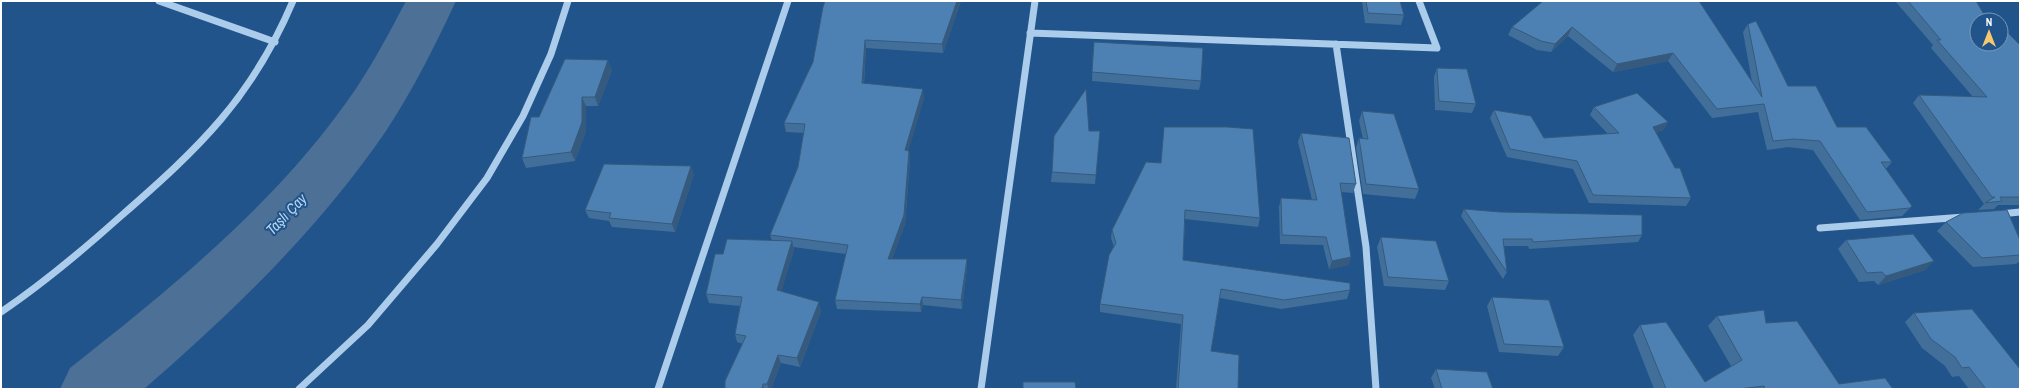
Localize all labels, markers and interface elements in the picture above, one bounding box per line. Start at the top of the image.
north arrow [1969,12,2009,52]
text: N [1986,15,1992,29]
water label: Taşlı Çay [261,188,312,239]

